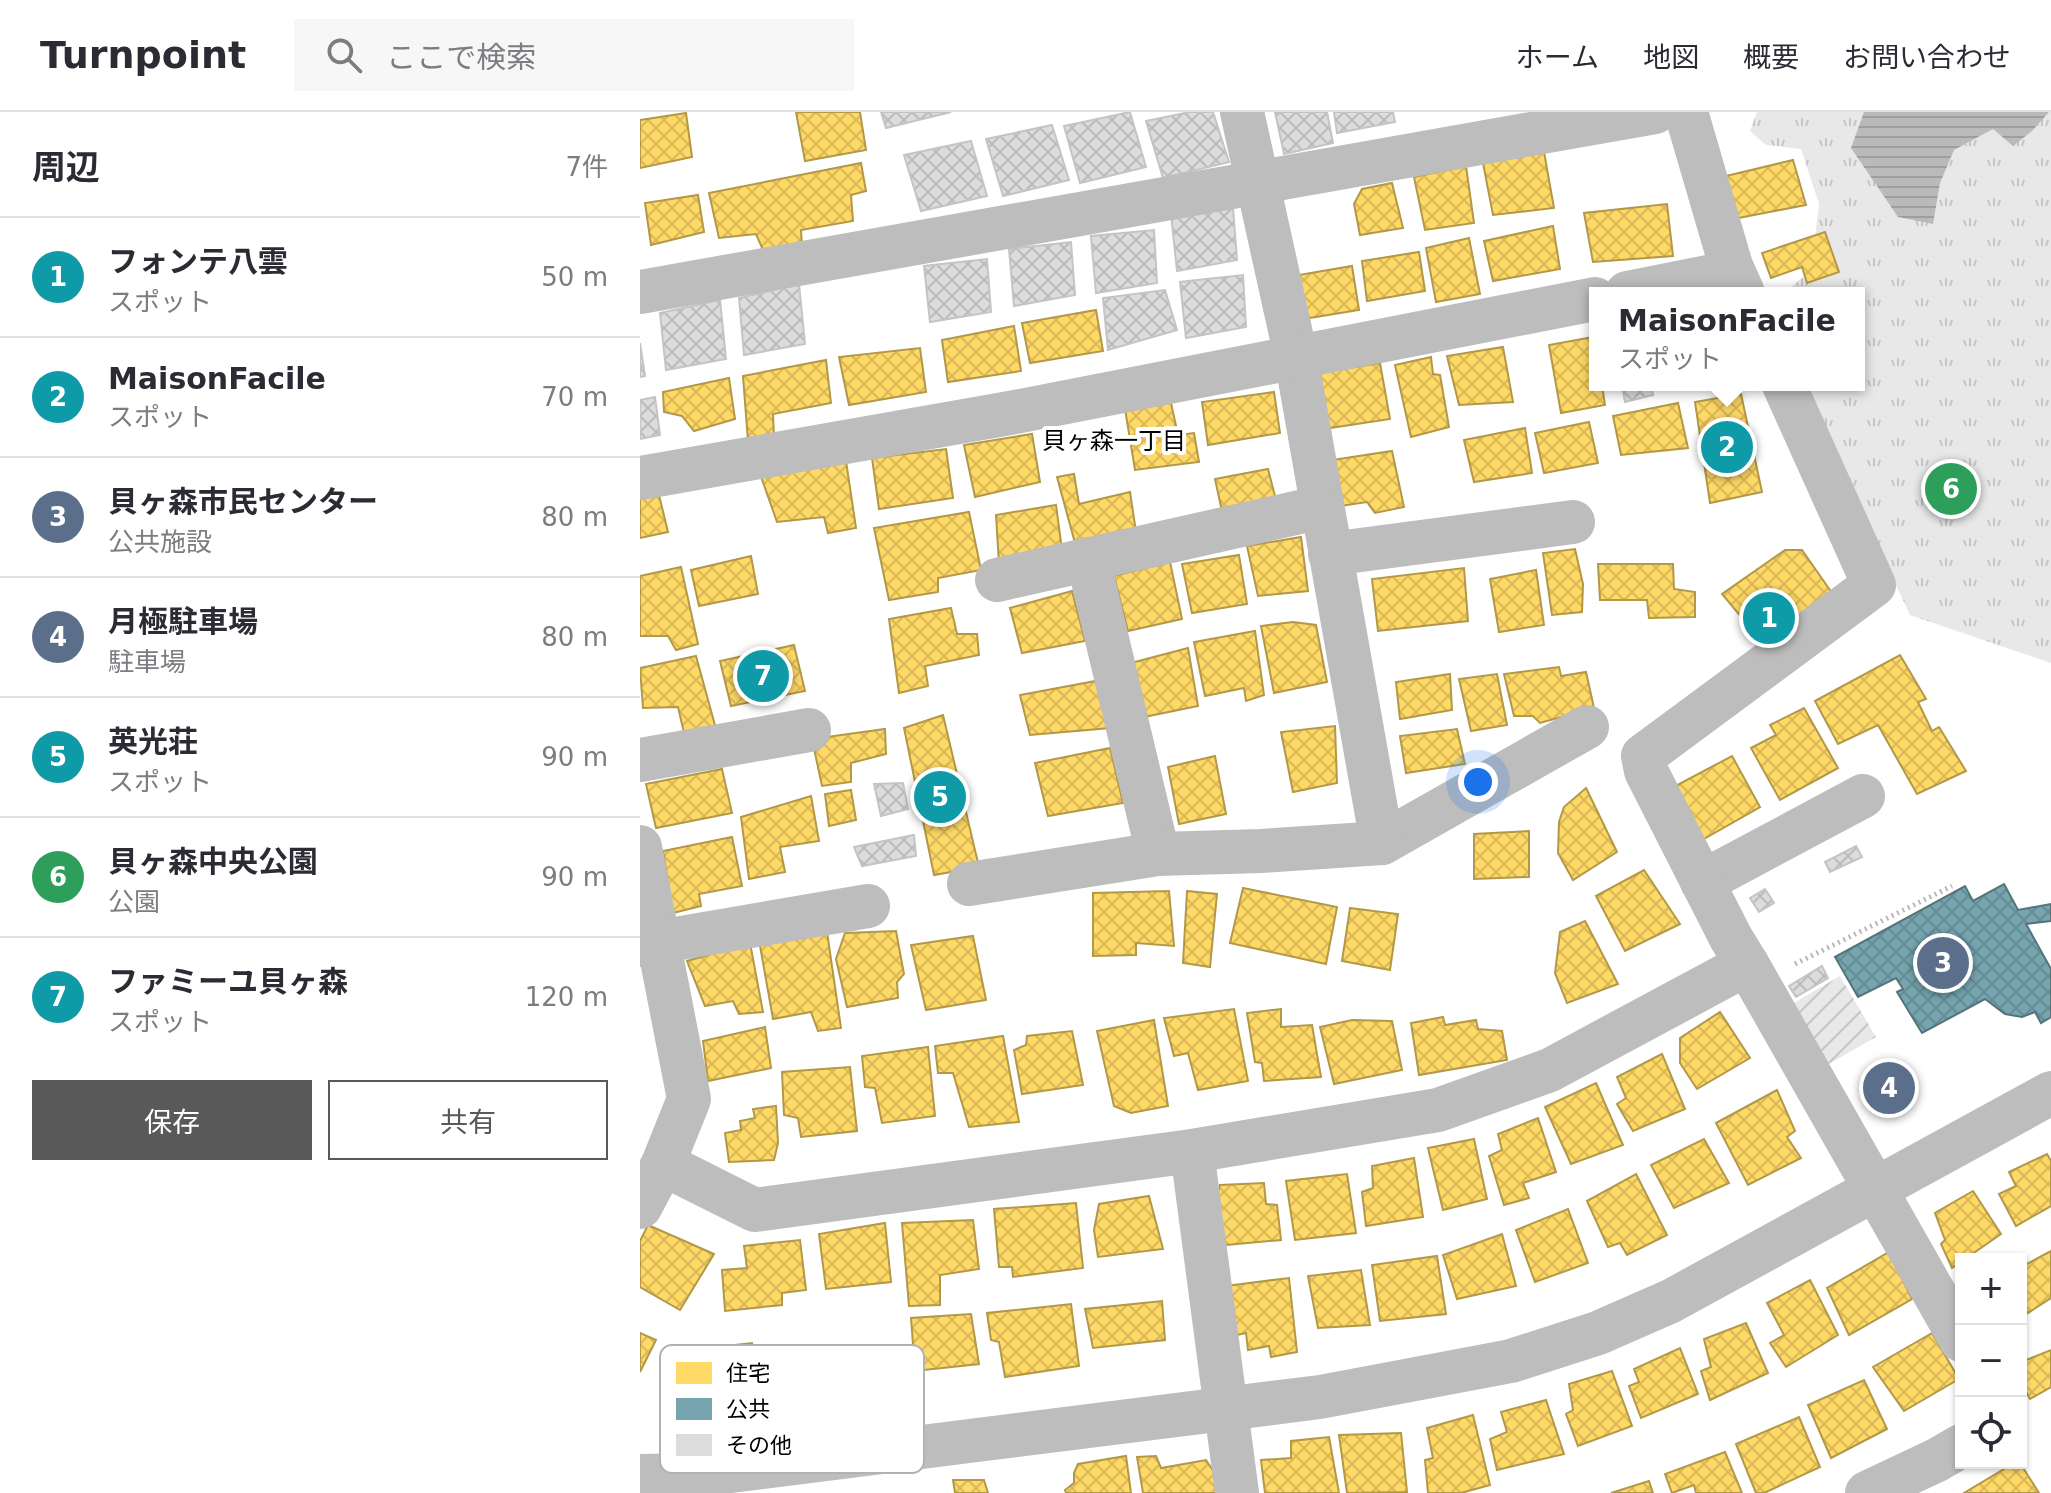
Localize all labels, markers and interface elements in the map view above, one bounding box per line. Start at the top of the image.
search box [294,19,854,91]
text: Turnpoint [40,33,246,77]
icon: search [322,33,366,77]
text: ここで検索 [386,40,536,75]
text: ホーム [1516,41,1599,74]
text: 地図 [1643,41,1699,74]
text: 概要 [1743,41,1799,74]
text: お問い合わせ [1843,41,2011,74]
text: 周辺 [32,147,100,187]
text: 7件 [565,152,608,182]
text: フォンテ八雲 [108,244,288,279]
text: 1 [49,262,67,292]
text: 50 m [541,262,608,292]
text: スポット [108,287,212,317]
popup [1589,287,1865,391]
text: MaisonFacile [1618,303,1836,338]
text: スポット [1618,344,1722,374]
text: MaisonFacile [108,361,326,396]
text: 2 [49,382,67,412]
text: 70 m [541,382,608,412]
text: スポット [108,402,212,432]
pin: 2 [1701,417,1753,477]
district label: 貝ヶ森一丁目 [1042,427,1186,455]
pin: 6 [1925,459,1977,519]
text: 貝ヶ森市民センター [108,484,378,519]
text: 3 [49,502,67,532]
text: 80 m [541,502,608,532]
text: 公共施設 [108,527,212,557]
pin: 1 [1743,588,1795,648]
text: 月極駐車場 [108,604,258,639]
text: 4 [49,622,67,652]
text: 80 m [541,622,608,652]
pin: 7 [737,646,789,706]
text: 駐車場 [108,647,186,677]
text: 英光荘 [108,724,198,759]
text: 5 [49,742,67,772]
text: 90 m [541,742,608,772]
your location [1458,762,1498,802]
text: スポット [108,767,212,797]
pin: 5 [914,767,966,827]
text: 貝ヶ森中央公園 [108,844,318,879]
text: 6 [49,862,67,892]
text: 90 m [541,862,608,892]
text: 公園 [108,887,160,917]
pin: 3 [1917,933,1969,993]
text: ファミーユ貝ヶ森 [108,964,348,999]
text: 7 [49,982,67,1012]
text: 120 m [525,982,608,1012]
text: スポット [108,1007,212,1037]
pin: 4 [1863,1058,1915,1118]
button: 保存 [32,1080,312,1160]
button: 共有 [328,1080,608,1160]
map controls [1955,1253,2027,1469]
button: + [1955,1253,2027,1325]
button: − [1955,1325,2027,1397]
legend [660,1345,924,1473]
text: 住宅 [726,1361,770,1386]
text: 公共 [726,1397,770,1422]
button: locate [1955,1397,2027,1469]
text: その他 [726,1433,792,1458]

